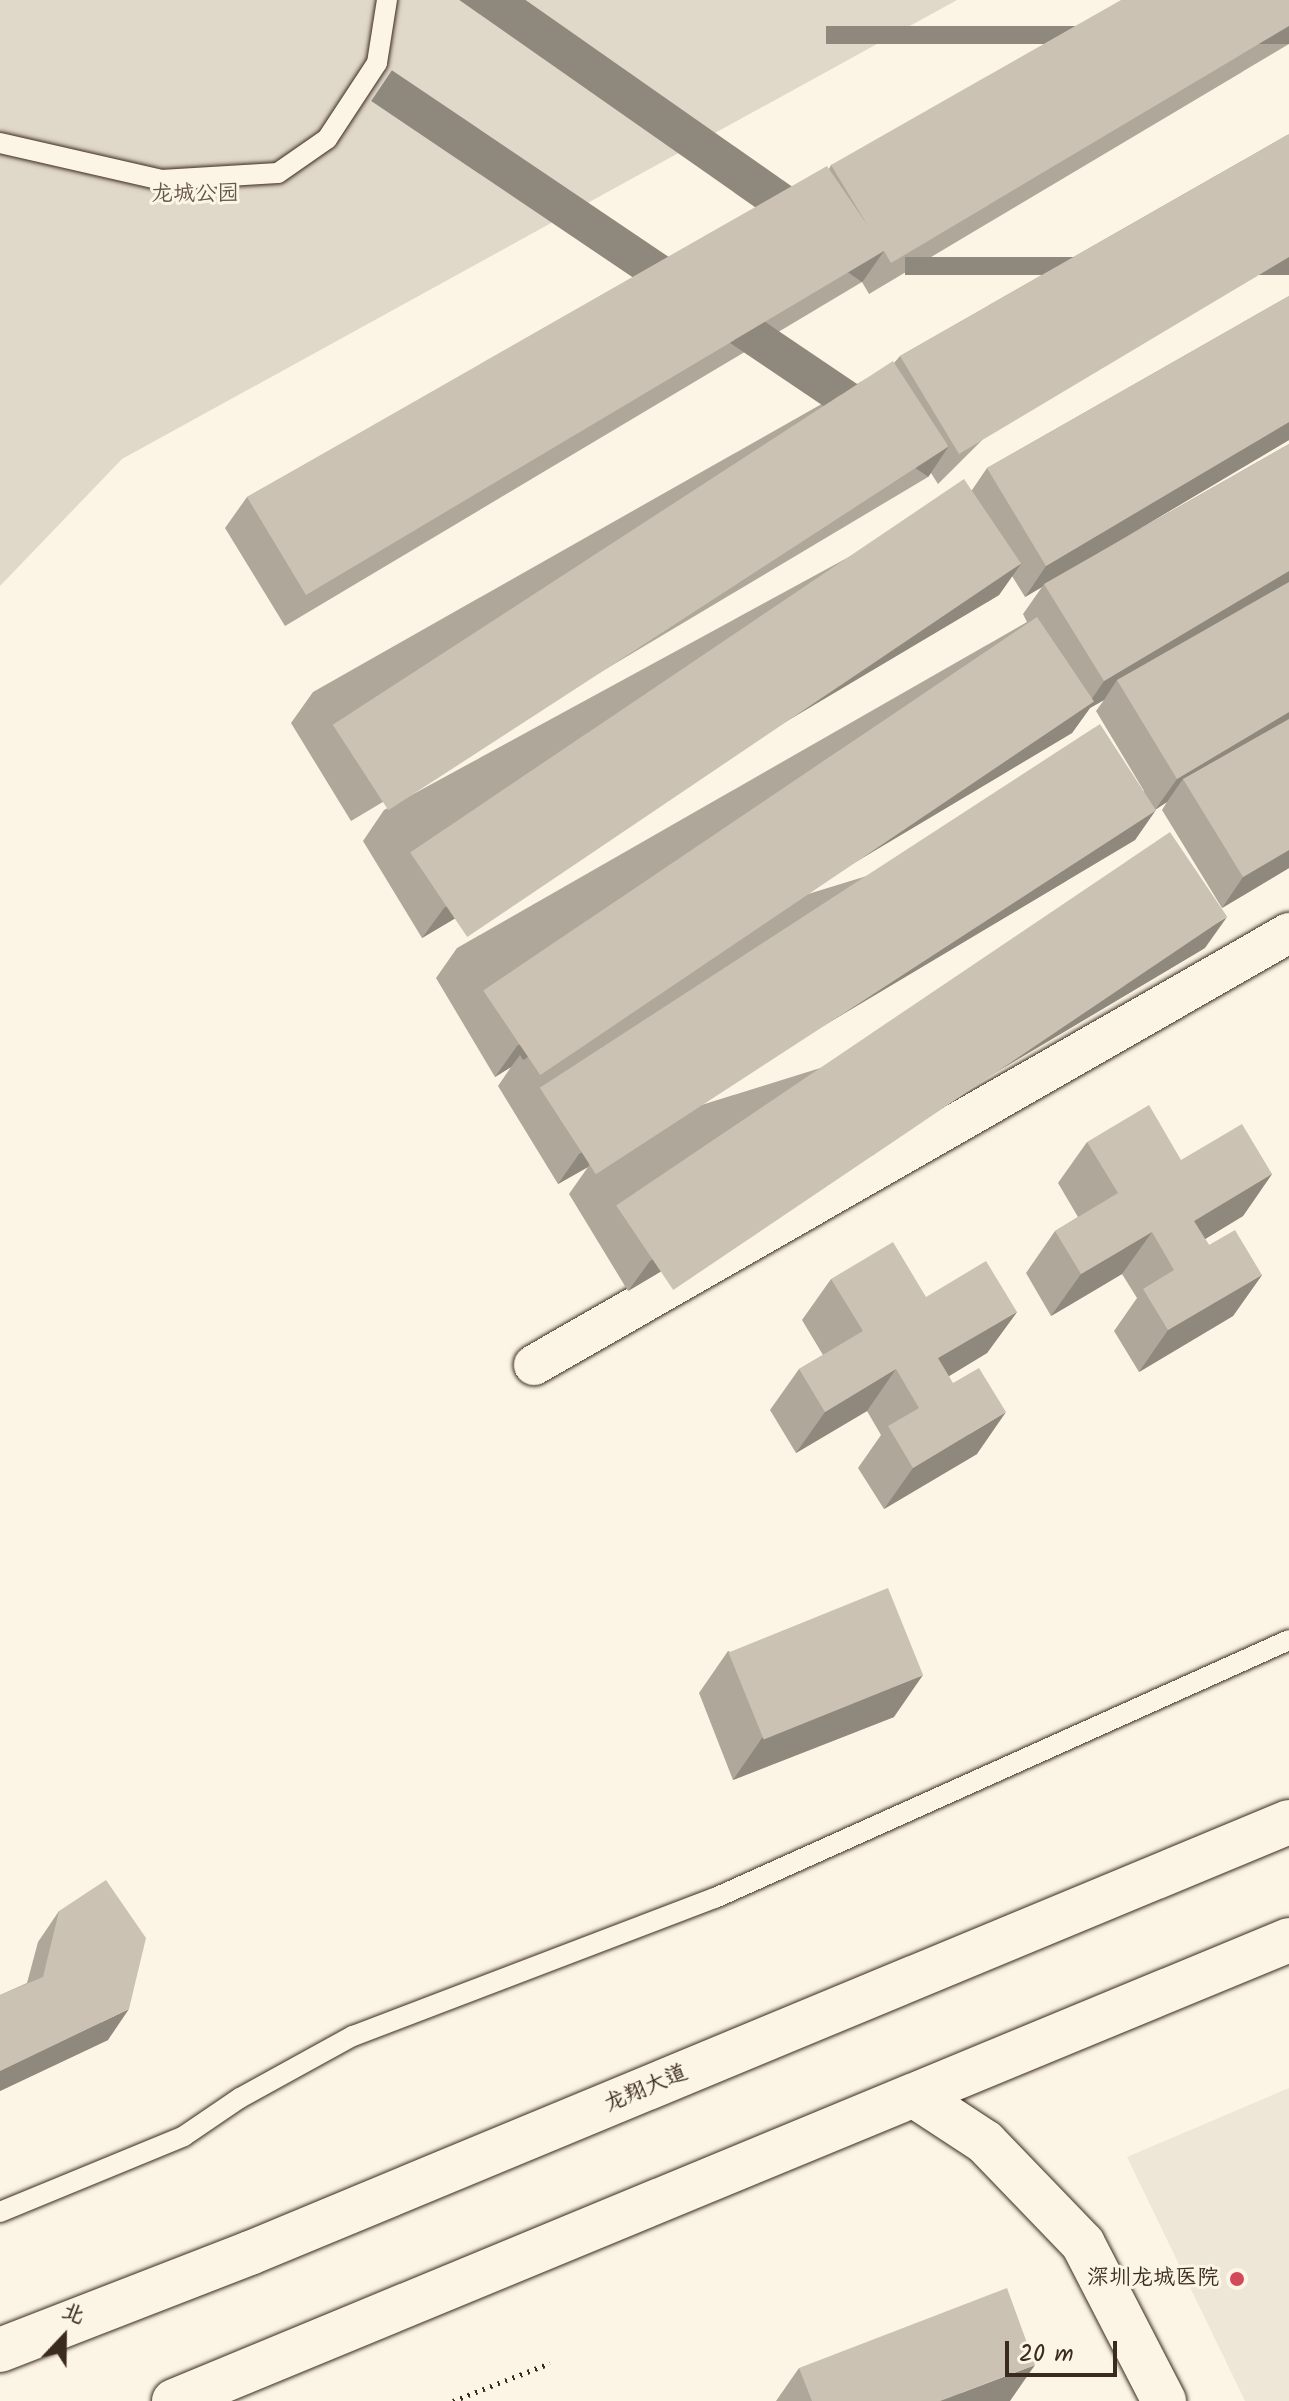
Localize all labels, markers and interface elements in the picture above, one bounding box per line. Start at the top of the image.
park label: 龙城公园 [151,182,239,208]
street label: 龙翔大道 [600,2060,692,2118]
place label: 深圳龙城医院 [1087,2266,1219,2292]
marker: 深圳龙城医院 [1226,2268,1248,2290]
text: 北 [56,2294,90,2335]
north arrow [24,2297,104,2377]
scale bar [1009,2325,1121,2375]
text: 20 m [1019,2335,1074,2374]

